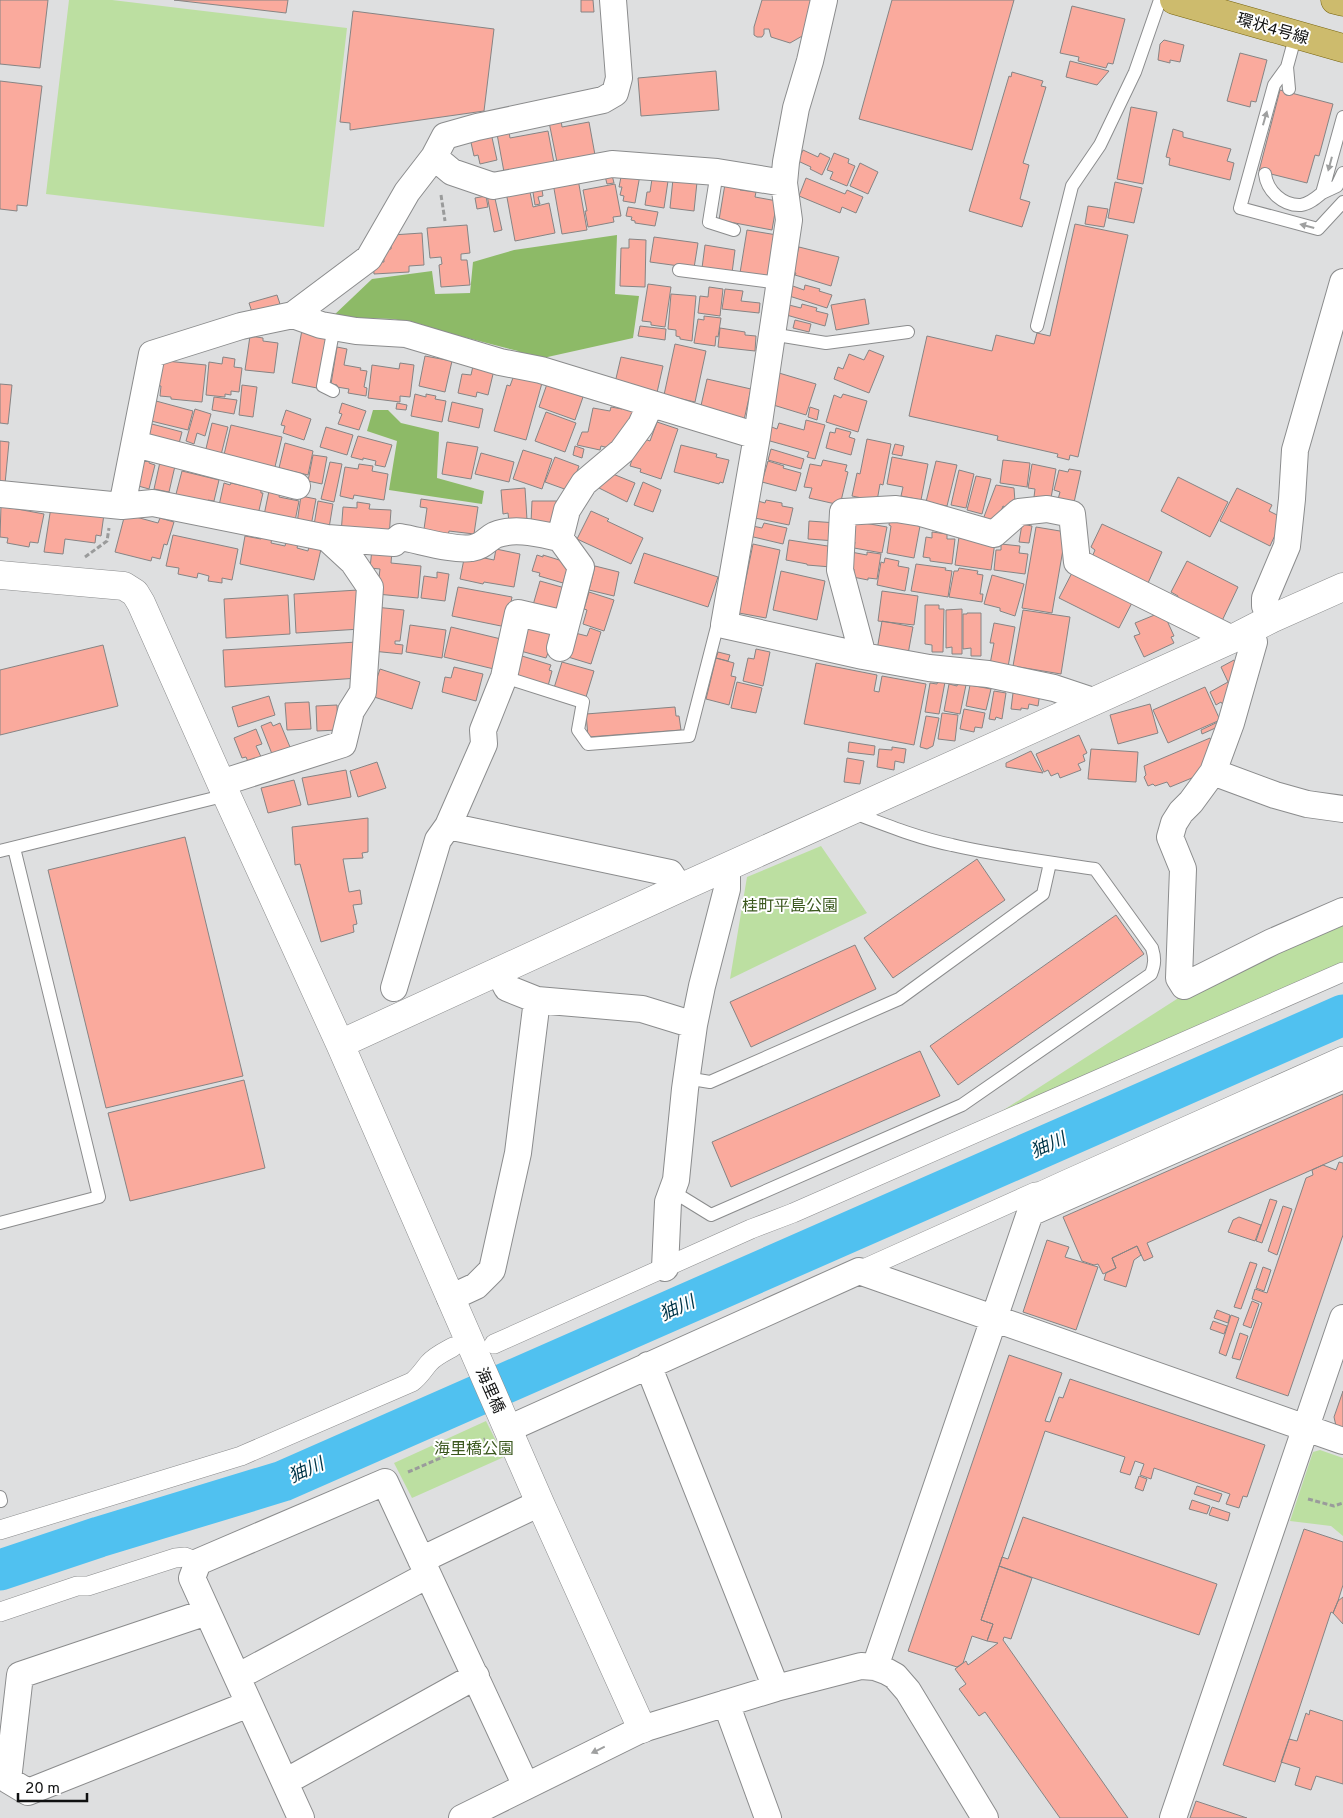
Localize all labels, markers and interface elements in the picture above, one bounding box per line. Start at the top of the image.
street label: 環状4号線 [1234,10,1311,50]
one-way arrow [1261,111,1269,126]
one-way arrow [1326,157,1334,172]
one-way arrow [1299,222,1314,230]
park label: 桂町平島公園 [742,897,838,917]
water label: 㹨川 [1027,1128,1072,1164]
water label: 㹨川 [656,1291,701,1327]
street label: 海里橋 [470,1365,508,1417]
park label: 海里橋公園 [434,1440,514,1460]
water label: 㹨川 [285,1453,330,1489]
one-way arrow [591,1747,605,1755]
scale bar [18,1770,86,1802]
text: 20 m [25,1780,60,1799]

